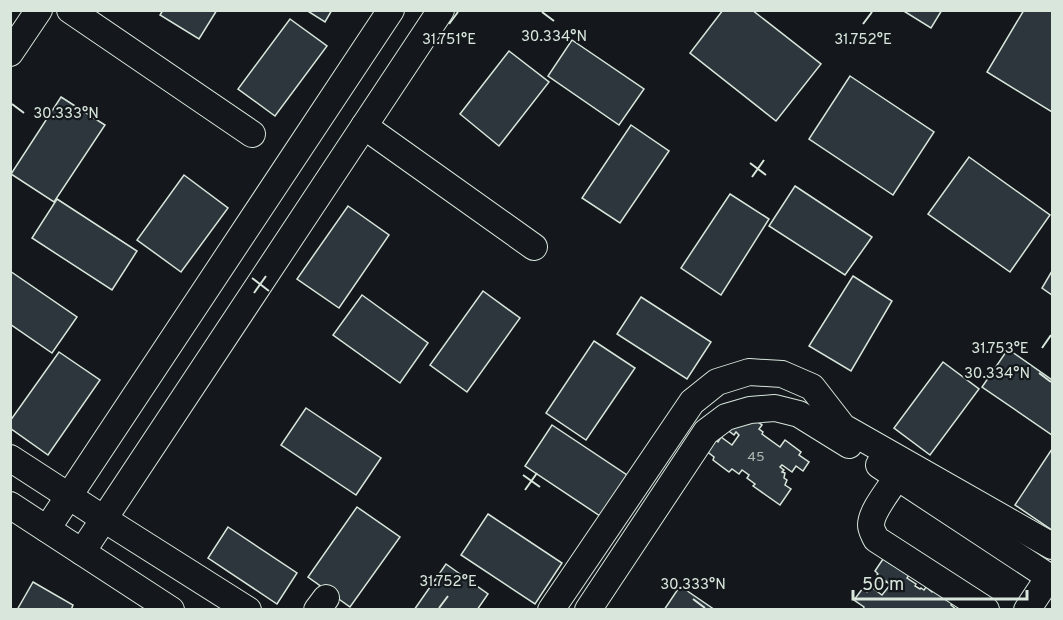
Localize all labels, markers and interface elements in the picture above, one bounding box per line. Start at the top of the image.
text: 30.334°N [521,28,587,47]
text: 31.751°E [422,31,476,50]
text: 31.752°E [834,31,892,50]
text: 30.333°N [33,105,99,124]
text: 31.753°E [971,340,1029,359]
text: 30.334°N [964,365,1030,384]
house number: 45 [747,449,765,466]
scale bar [853,563,1027,601]
text: 31.752°E [419,573,477,592]
text: 50 m [862,574,904,597]
text: 30.333°N [660,576,726,595]

